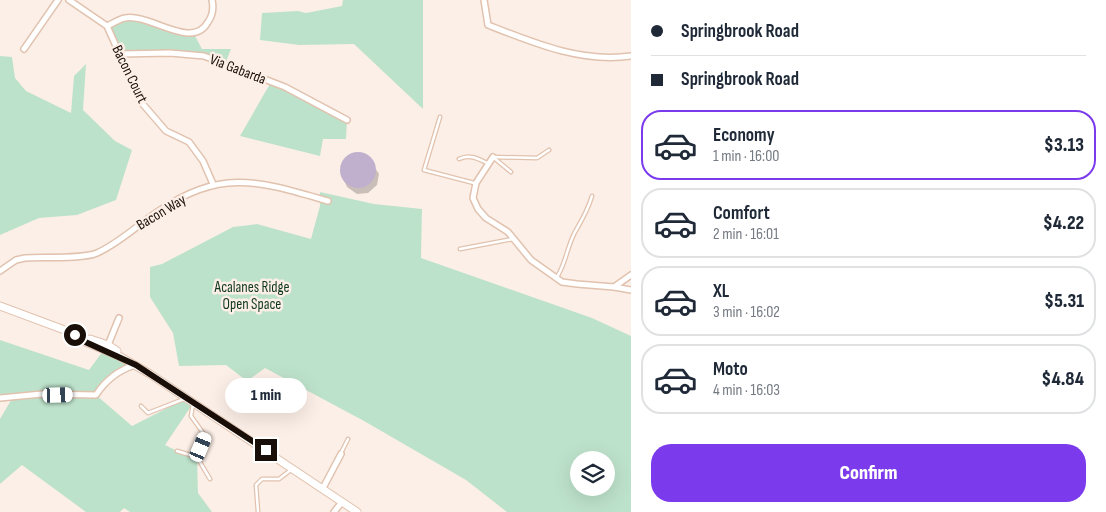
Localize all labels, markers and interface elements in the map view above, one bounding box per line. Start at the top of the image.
text: Springbrook Road [681,20,799,43]
street label: Bacon Court [107,42,152,107]
street label: Via Gabarda [207,50,269,89]
text: Springbrook Road [681,68,799,91]
icon: car [653,123,698,168]
text: Economy [713,124,775,147]
text: $3.13 [1044,134,1084,157]
text: 1 min · 16:00 [713,147,779,166]
street label: Bacon Way [133,190,190,235]
icon: car [653,201,698,246]
text: Comfort [713,202,770,225]
text: $4.22 [1043,212,1084,235]
text: 2 min · 16:01 [713,225,779,244]
park label: Acalanes Ridge Open Space [214,278,289,314]
icon: car [653,279,698,324]
text: XL [713,280,729,303]
text: $5.31 [1044,290,1084,313]
text: 3 min · 16:02 [713,303,780,322]
route start [64,324,86,346]
icon: car [653,357,698,402]
text: Moto [713,358,748,381]
text: $4.84 [1042,368,1084,391]
callout: 1 min [225,378,307,412]
text: 4 min · 16:03 [713,381,780,400]
text: 1 min [251,386,281,405]
car [42,387,73,403]
car [188,430,213,464]
route end [255,439,277,461]
button: Confirm [651,444,1086,502]
map controls [570,451,615,496]
button: layers [570,451,615,496]

